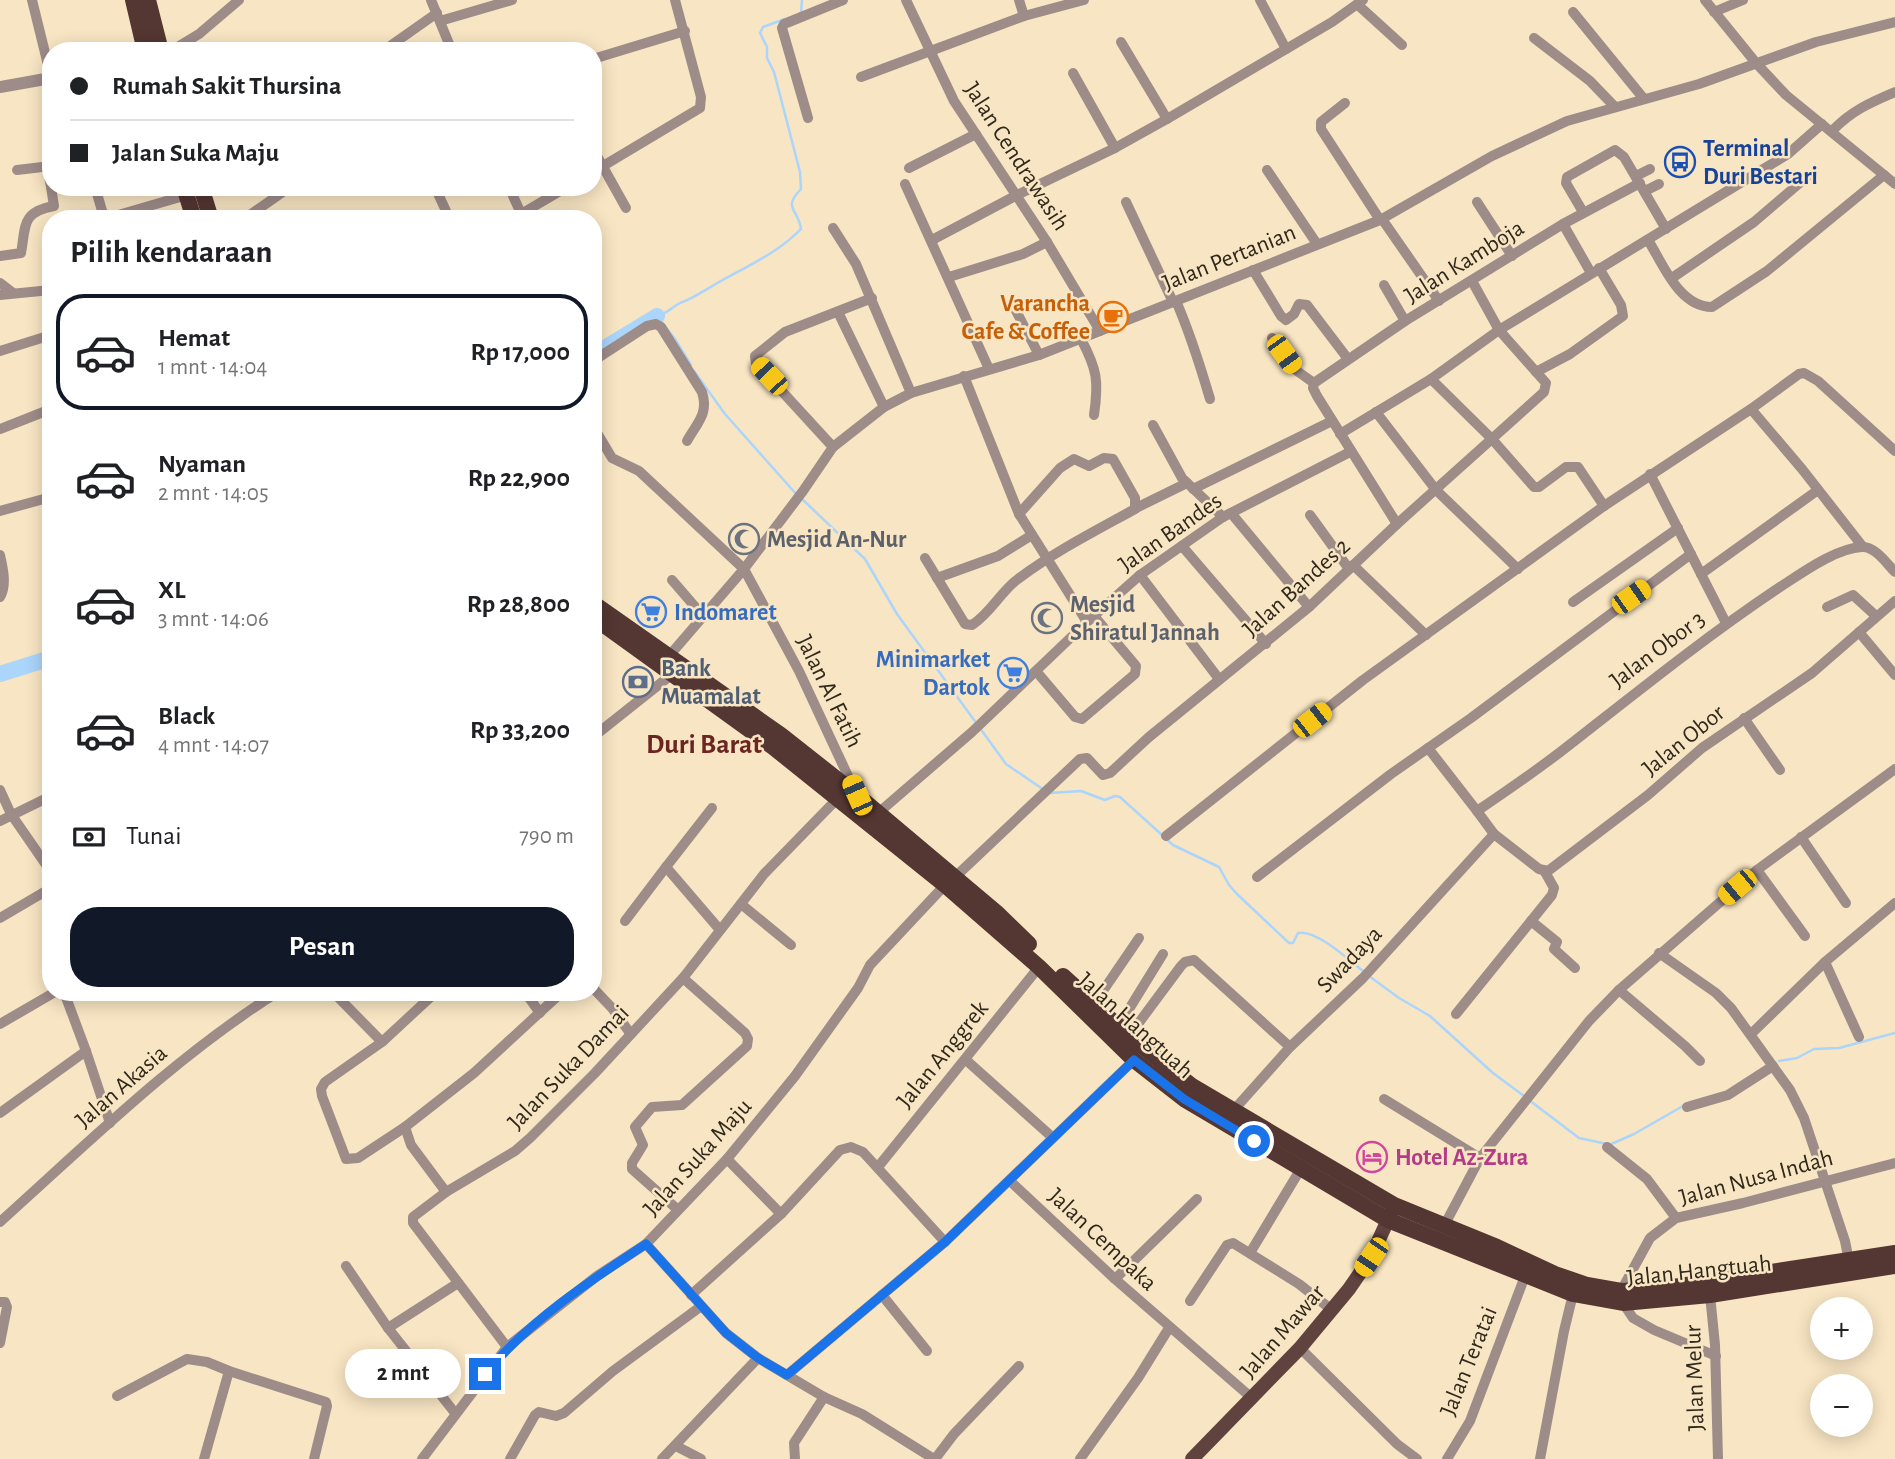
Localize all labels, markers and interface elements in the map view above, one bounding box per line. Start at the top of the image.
text: Rumah Sakit Thursina [112,73,342,99]
street label: Jalan Cendrawasih [959,78,1073,235]
place label: Terminal Duri Bestari [1703,137,1818,189]
text: Jalan Suka Maju [112,140,279,166]
bus stop icon: Terminal Duri Bestari [1663,145,1697,179]
street label: Jalan Kamboja [1401,216,1528,308]
street label: Jalan Pertanian [1159,220,1299,296]
text: Pilih kendaraan [70,236,272,268]
place label: Varancha Cafe & Coffee [962,292,1090,344]
cafe icon: Varancha Cafe & Coffee [1096,300,1130,334]
icon: car [74,321,137,384]
text: Hemat [158,325,230,351]
car [1264,331,1305,377]
text: Rp 17,000 [471,339,570,365]
car [747,353,792,399]
text: 1 mnt · 14:04 [158,356,267,379]
icon: car [74,447,137,510]
text: Nyaman [158,451,246,477]
text: Rp 22,900 [468,465,570,491]
text: 2 mnt · 14:05 [158,482,269,505]
street label: Jalan Bandes [1115,489,1226,577]
mosque icon: Mesjid An-Nur [727,522,761,556]
place label: Mesjid An-Nur [767,528,907,552]
street label: Jalan Bandes 2 [1239,534,1355,642]
icon: car [74,573,137,636]
car [1608,576,1655,618]
text: XL [158,577,185,603]
text: Rp 28,800 [467,591,570,617]
place label: Mesjid Shiratul Jannah [1070,593,1220,645]
supermarket icon: Indomaret [634,595,668,629]
place label: Indomaret [674,601,777,625]
mosque icon: Mesjid Shiratul Jannah [1030,601,1064,635]
street label: Jalan Obor 3 [1606,607,1710,693]
text: 3 mnt · 14:06 [158,608,269,631]
street label: Jalan Al Fatih [792,631,867,751]
place label: Minimarket Dartok [876,648,990,700]
supermarket icon: Minimarket Dartok [996,656,1030,690]
place label: Bank Muamalat [661,657,761,709]
bank icon: Bank Muamalat [621,665,655,699]
icon: car [74,699,137,762]
car [1289,699,1336,741]
street label: Jalan Obor [1638,700,1729,781]
text: Black [158,703,215,729]
text: Rp 33,200 [470,717,570,743]
district label: Duri Barat [646,731,763,759]
text: 4 mnt · 14:07 [158,734,269,757]
car [839,772,876,818]
icon: cash [70,818,108,856]
text: Tunai [126,823,182,849]
text: 790 m [519,825,574,848]
car [1715,865,1760,909]
button: Pesan [70,907,574,987]
street label: Swadaya [1313,922,1387,997]
street label: Jalan Hangtuah [1073,968,1197,1083]
street label: Jalan Anggrek [892,996,993,1113]
street label: Jalan Suka Damai [504,1001,634,1135]
street label: Jalan Akasia [71,1041,172,1133]
street label: Jalan Suka Maju [639,1094,756,1221]
route start [1238,1125,1270,1157]
hotel icon: Hotel Az-Zura [1355,1140,1389,1174]
place label: Hotel Az-Zura [1395,1146,1528,1170]
street label: Jalan Nusa Indah [1677,1146,1836,1210]
street label: Jalan Cempaka [1044,1184,1161,1296]
car [1351,1234,1392,1280]
street label: Jalan Hangtuah [1625,1251,1773,1291]
street label: Jalan Mawar [1236,1280,1330,1383]
map controls [1810,1297,1873,1437]
button: + [1810,1297,1873,1360]
street label: Jalan Teratai [1436,1303,1502,1419]
street label: Jalan Melur [1681,1324,1709,1432]
callout: 2 mnt [345,1350,461,1398]
route end [469,1358,501,1390]
text: 2 mnt [377,1362,429,1385]
button: − [1810,1374,1873,1437]

